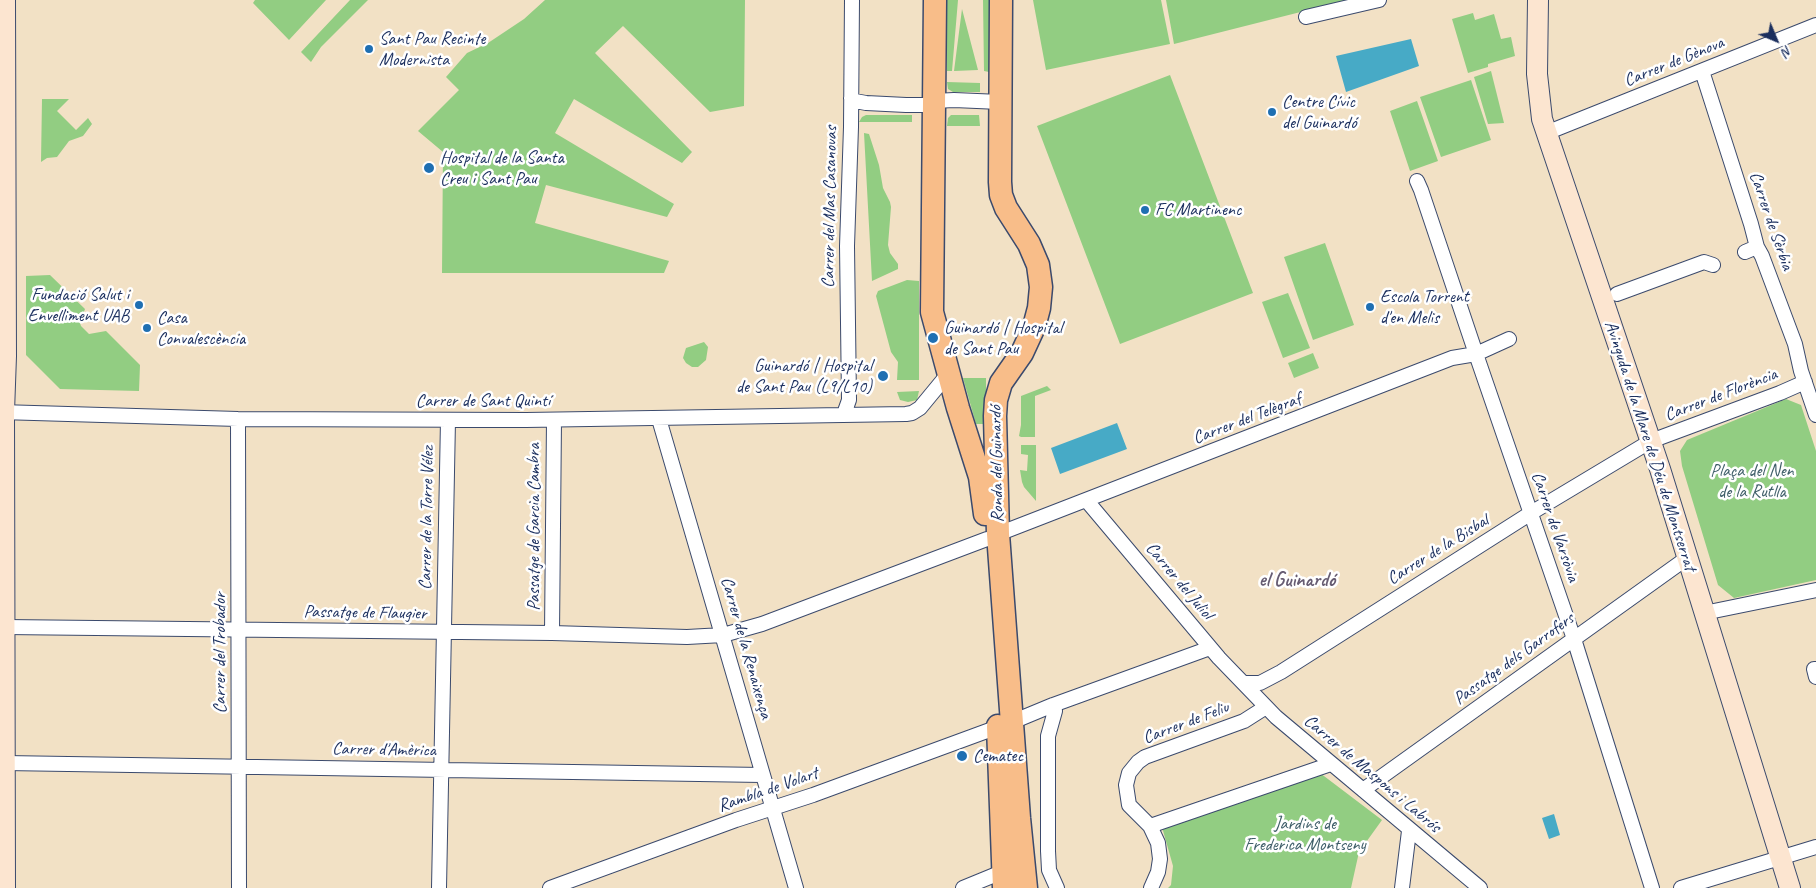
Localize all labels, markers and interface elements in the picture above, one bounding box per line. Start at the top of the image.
north arrow [1751,15,1801,65]
place label: Sant Pau Recinte Modernista [379,28,485,70]
street label: Carrer de Gènova [1621,32,1727,92]
text: N [1778,42,1796,60]
marker: Sant Pau Recinte Modernista [363,43,375,55]
place label: Centre Cívic del Guinardó [1282,91,1357,134]
marker: Centre Cívic del Guinardó [1266,106,1278,118]
street label: Carrer del Mas Casanovas [818,126,842,288]
place label: Hospital de la Santa Creu i Sant Pau [440,147,564,190]
marker: Hospital de la Santa Creu i Sant Pau [422,161,436,175]
street label: Carrer de Sèrbia [1744,169,1798,273]
place label: FC Martinenc [1155,199,1241,221]
marker: FC Martinenc [1139,204,1151,216]
place label: Fundació Salut i Envelliment UAB [28,284,129,326]
place label: Escola Torrent d'en Melis [1380,286,1469,328]
marker: Fundació Salut i Envelliment UAB [133,299,145,311]
marker: Escola Torrent d'en Melis [1364,301,1376,313]
place label: Casa Convalescència [157,307,245,350]
place label: Guinardó | Hospital de Sant Pau [944,317,1062,359]
street label: Avinguda de la Mare de Déu de Montserrat [1599,318,1701,574]
marker: Casa Convalescència [141,322,153,334]
marker: Guinardó | Hospital de Sant Pau [926,331,940,345]
place label: Guinardó | Hospital de Sant Pau (L9/L10) [736,355,872,398]
street label: Carrer de Florència [1662,364,1780,426]
marker: Guinardó | Hospital de Sant Pau (L9/L10) [876,369,890,383]
street label: Carrer del Telègraf [1190,389,1304,449]
street label: Carrer de Sant Quintí [416,390,550,412]
street label: Ronda del Guinardó [985,405,1009,523]
street label: Passatge de Garcia Cambra [523,443,545,611]
street label: Carrer de la Torre Vélez [415,446,439,590]
park label: Plaça del Nen de la Rutlla [1710,460,1794,502]
street label: Carrer de Varsòvia [1526,469,1584,585]
street label: Carrer de la Bisbal [1383,510,1493,590]
street label: Carrer del Juliol [1140,538,1218,624]
district label: el Guinardó [1259,569,1335,593]
street label: Carrer de la Renaixença [715,574,777,722]
street label: Carrer del Trobador [209,593,231,713]
street label: Passatge de Flaugier [303,601,427,625]
street label: Passatge dels Garrofers [1450,608,1578,710]
street label: Carrer de Feliu [1140,697,1232,749]
street label: Carrer de Maspons i Labrós [1299,710,1445,838]
street label: Carrer d'Amèrica [332,738,436,762]
place label: Cematec [973,745,1023,767]
marker: Cematec [955,749,969,763]
street label: Rambla de Volart [715,763,821,817]
park label: Jardins de Frederica Montseny [1244,813,1366,856]

